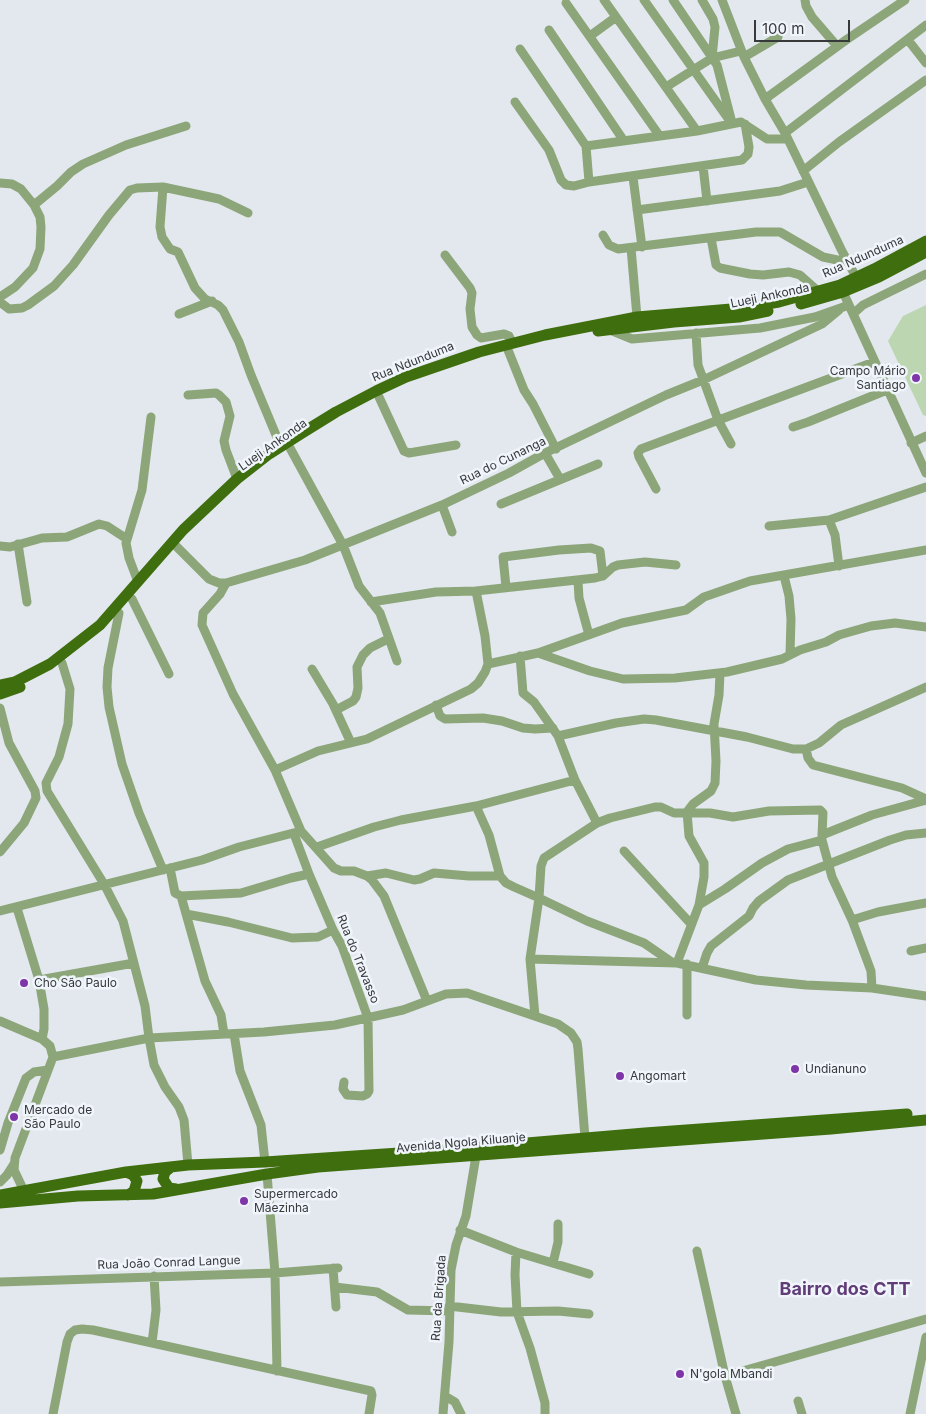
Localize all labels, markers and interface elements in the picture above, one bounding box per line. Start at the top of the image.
scale bar [756,10,852,42]
text: 100 m [762,19,804,38]
street label: Rua Ndunduma [820,233,906,281]
street label: Lueji Ankonda [729,281,811,311]
street label: Rua Ndunduma [370,339,456,385]
place label: Campo Mário Santiago [830,364,906,392]
marker: Campo Mário Santiago [910,372,922,384]
street label: Lueji Ankonda [236,416,310,474]
street label: Rua do Cunanga [458,434,548,488]
street label: Rua do Travasso [334,913,382,1005]
place label: Cho São Paulo [34,976,117,990]
marker: Cho São Paulo [18,977,30,989]
place label: Undianuno [805,1062,866,1076]
marker: Undianuno [789,1063,801,1075]
place label: Angomart [630,1069,686,1083]
marker: Angomart [614,1070,626,1082]
place label: Mercado de São Paulo [24,1103,92,1131]
marker: Mercado de São Paulo [8,1111,20,1123]
street label: Avenida Ngola Kiluanje [396,1130,526,1156]
place label: Supermercado Mãezinha [254,1187,338,1215]
marker: Supermercado Mãezinha [238,1195,250,1207]
street label: Rua João Conrad Langue [97,1253,241,1273]
street label: Rua da Brigada [429,1255,449,1341]
district label: Bairro dos CTT [780,1279,910,1301]
place label: N'gola Mbandi [690,1367,772,1381]
marker: N'gola Mbandi [674,1368,686,1380]

